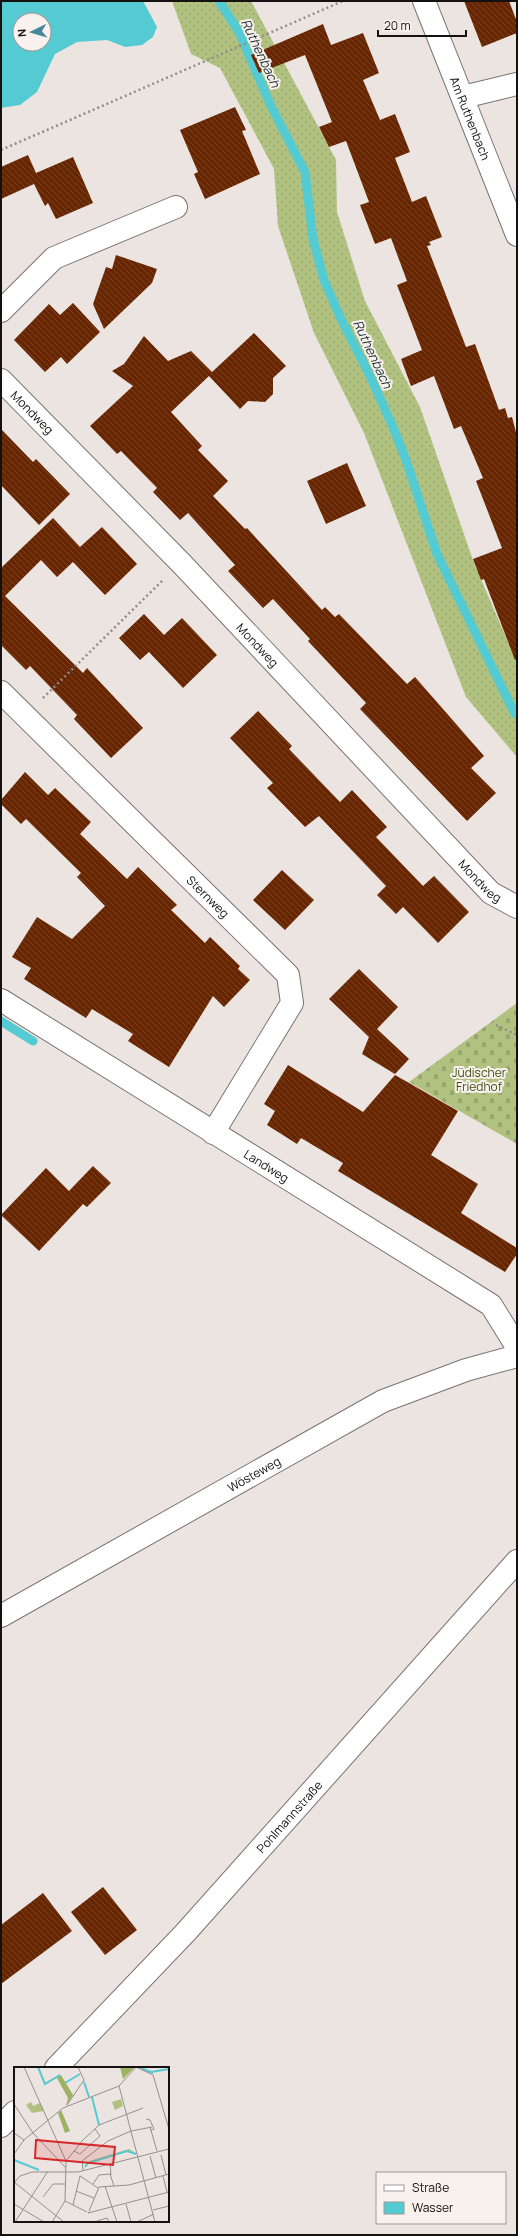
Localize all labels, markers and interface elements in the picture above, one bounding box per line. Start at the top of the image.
north arrow [12,12,52,52]
scale bar [378,12,466,38]
water label: Ruthenbach [237,16,285,91]
text: 20 m [384,17,411,34]
text: N [14,28,29,38]
street label: Am Ruthenbach [446,74,495,162]
water label: Ruthenbach [349,317,397,392]
street label: Mondweg [7,387,58,437]
street label: Mondweg [233,619,283,671]
street label: Mondweg [455,855,505,906]
street label: Sternweg [183,871,233,921]
park label: Jüdischer Friedhof [452,1064,507,1095]
street label: Landweg [241,1145,293,1186]
street label: Wösteweg [224,1452,283,1495]
street label: Pohlmannstraße [252,1777,326,1856]
inset map [14,2067,169,2222]
legend [376,2172,506,2224]
text: Straße [412,2179,449,2196]
text: Wasser [412,2199,454,2216]

